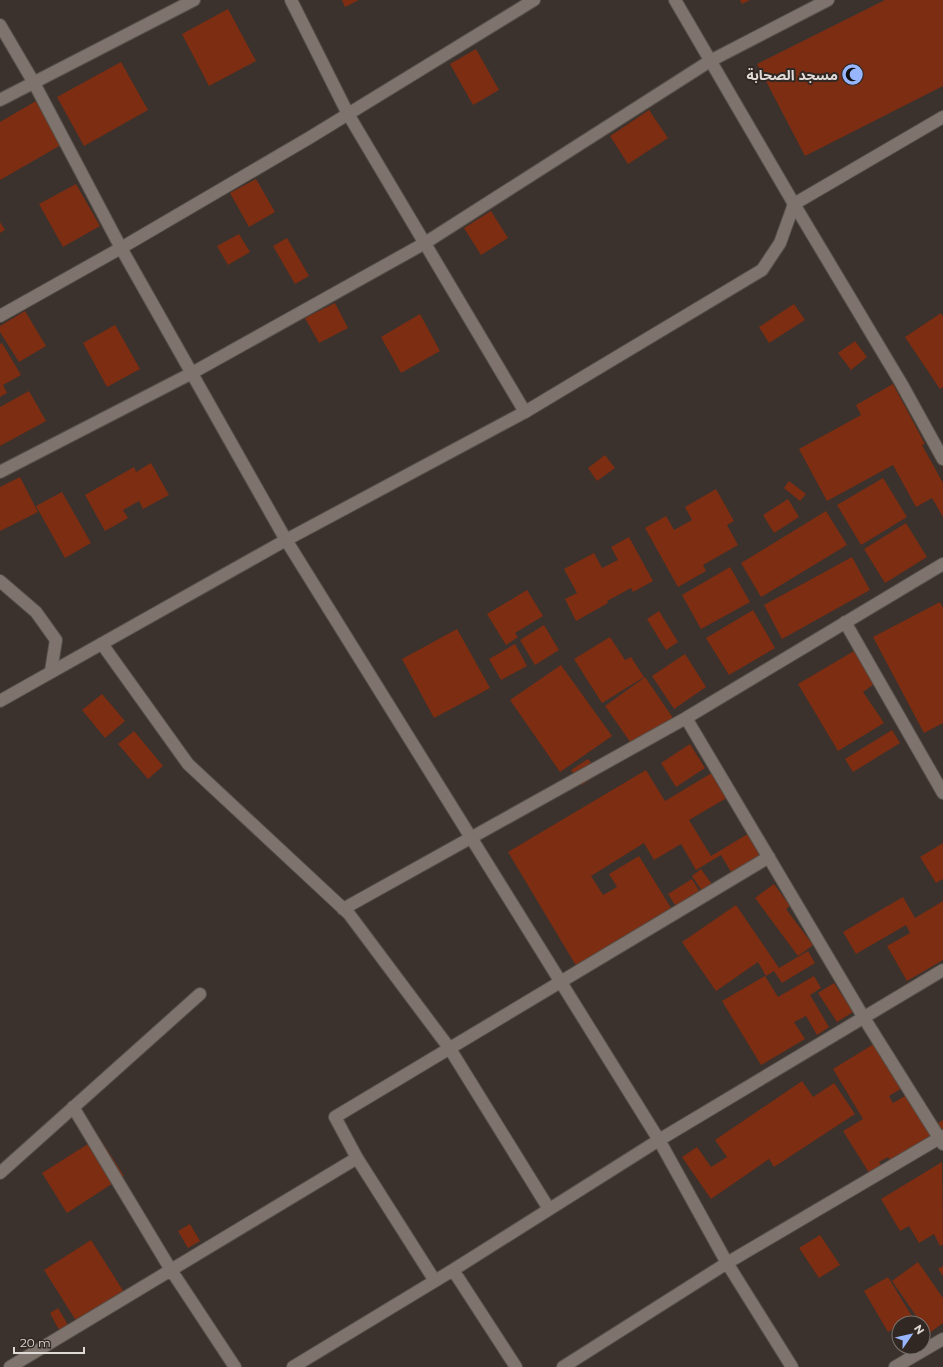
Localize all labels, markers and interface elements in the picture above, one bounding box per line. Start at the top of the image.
mosque icon: مسجد الصحابة [840,62,866,88]
place label: مسجد الصحابة [747,66,838,84]
north arrow [891,1315,931,1355]
text: N [911,1322,928,1337]
scale bar [14,1329,84,1355]
text: 20 m [20,1335,51,1350]

